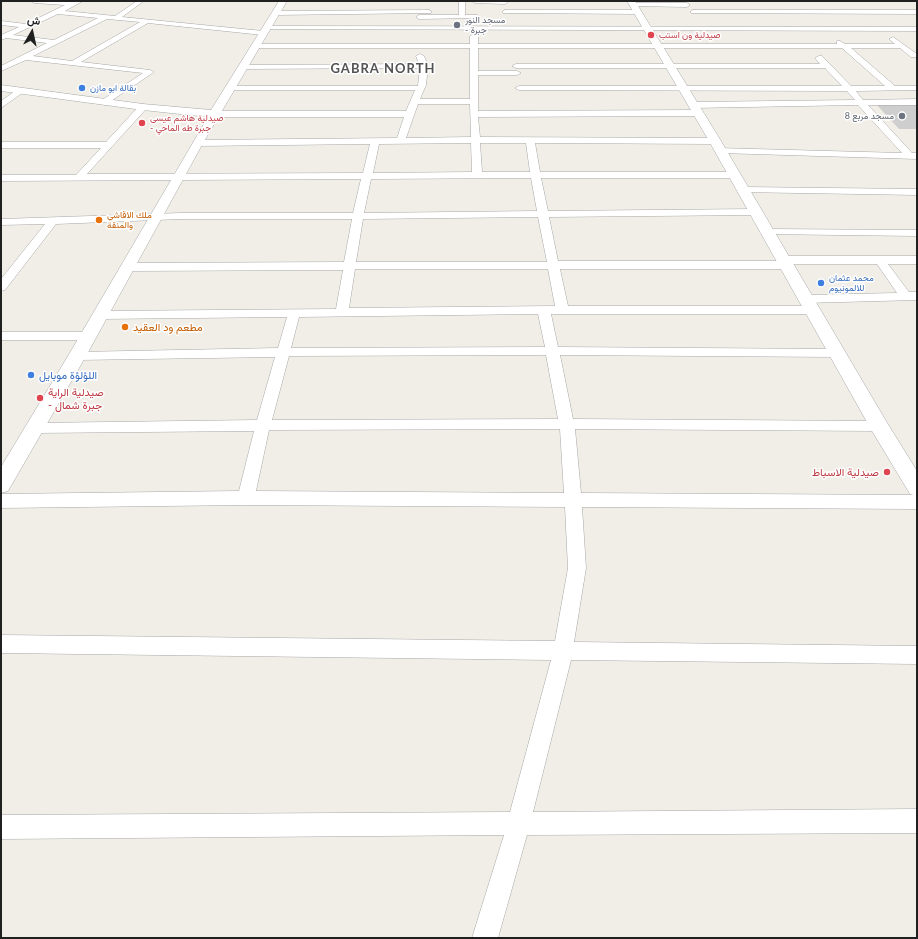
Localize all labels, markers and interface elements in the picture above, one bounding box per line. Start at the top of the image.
north arrow [12,12,52,52]
text: ش [26,12,42,27]
place label: مسجد النور - جبرة [465,15,505,36]
marker: مسجد النور - جبرة [452,20,462,30]
marker: صيدلية ون استب [646,30,656,40]
place label: صيدلية ون استب [659,30,721,40]
district label: GABRA NORTH [331,61,435,77]
marker: بقالة ابو مازن [77,83,87,93]
place label: بقالة ابو مازن [90,83,136,93]
place label: مسجد مربع 8 [845,111,894,121]
marker: مسجد مربع 8 [897,111,907,121]
place label: صيدلية هاشم عيسى - جبرة طه الماحي [150,113,224,134]
marker: صيدلية هاشم عيسى - جبرة طه الماحي [137,118,147,128]
place label: ملك الاقاشي والمنقة [107,210,152,231]
marker: ملك الاقاشي والمنقة [94,215,104,225]
place label: محمد عثمان للالمونيوم [829,273,874,294]
marker: محمد عثمان للالمونيوم [816,278,826,288]
place label: مطعم ود العقيد [133,320,203,334]
marker: مطعم ود العقيد [120,322,130,332]
place label: اللؤلؤة موبايل [39,368,97,382]
marker: اللؤلؤة موبايل [26,370,36,380]
place label: صيدلية الراية - جبرة شمال [48,385,104,411]
marker: صيدلية الراية - جبرة شمال [35,393,45,403]
place label: صيدلية الاسباط [812,465,879,479]
marker: صيدلية الاسباط [882,467,892,477]

